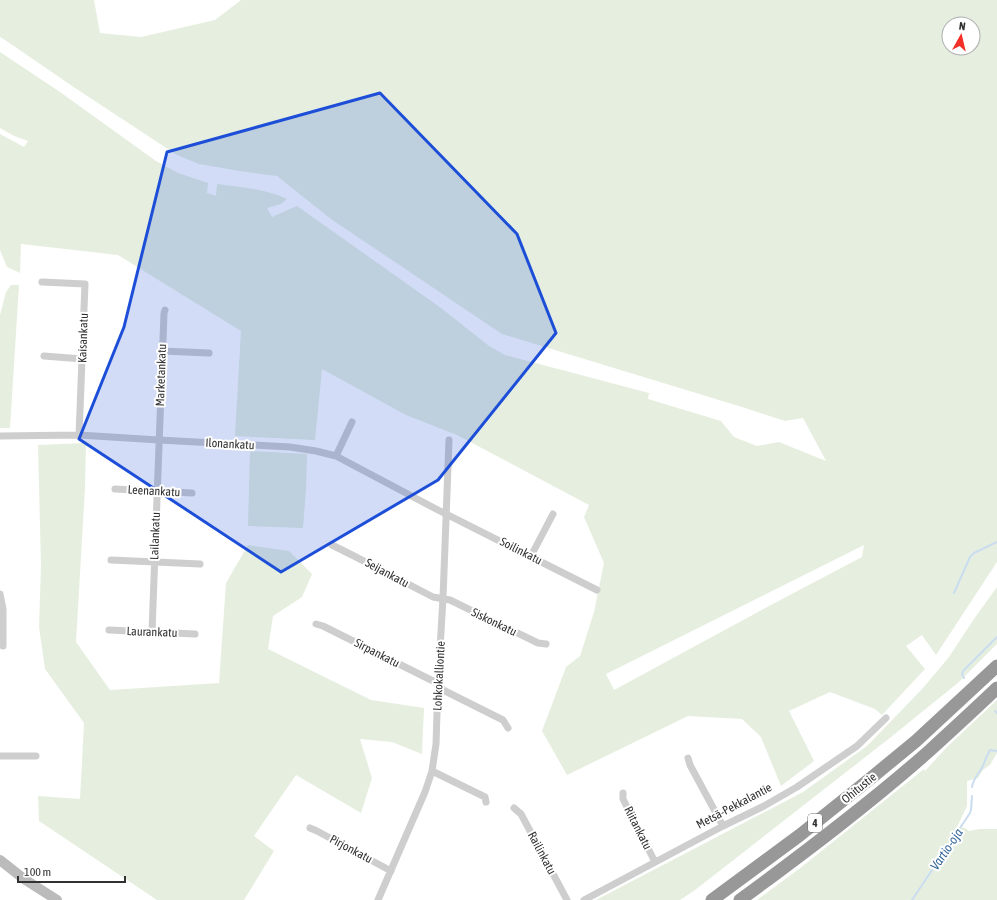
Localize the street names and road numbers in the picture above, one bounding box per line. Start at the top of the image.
street label: Kaisankatu [75,313,91,363]
street label: Marketankatu [153,343,169,407]
street label: Ilonankatu [205,436,255,452]
street label: Leenankatu [127,483,181,499]
street label: Lailankatu [147,512,163,560]
street label: Soilinkatu [498,534,545,568]
street label: Seijankatu [363,556,411,590]
street label: Siskonkatu [469,605,519,639]
street label: Laurankatu [126,624,178,640]
street label: Sirpankatu [352,636,402,670]
street label: Lohkokalliontie [430,641,448,711]
street label: Ohitustie [839,770,879,806]
street label: Metsä-Pekkalantie [694,780,774,832]
street label: Riitankatu [621,804,655,852]
road number: 4 [808,814,822,832]
street label: Railinkatu [525,829,559,877]
street label: Pirjonkatu [327,832,375,866]

